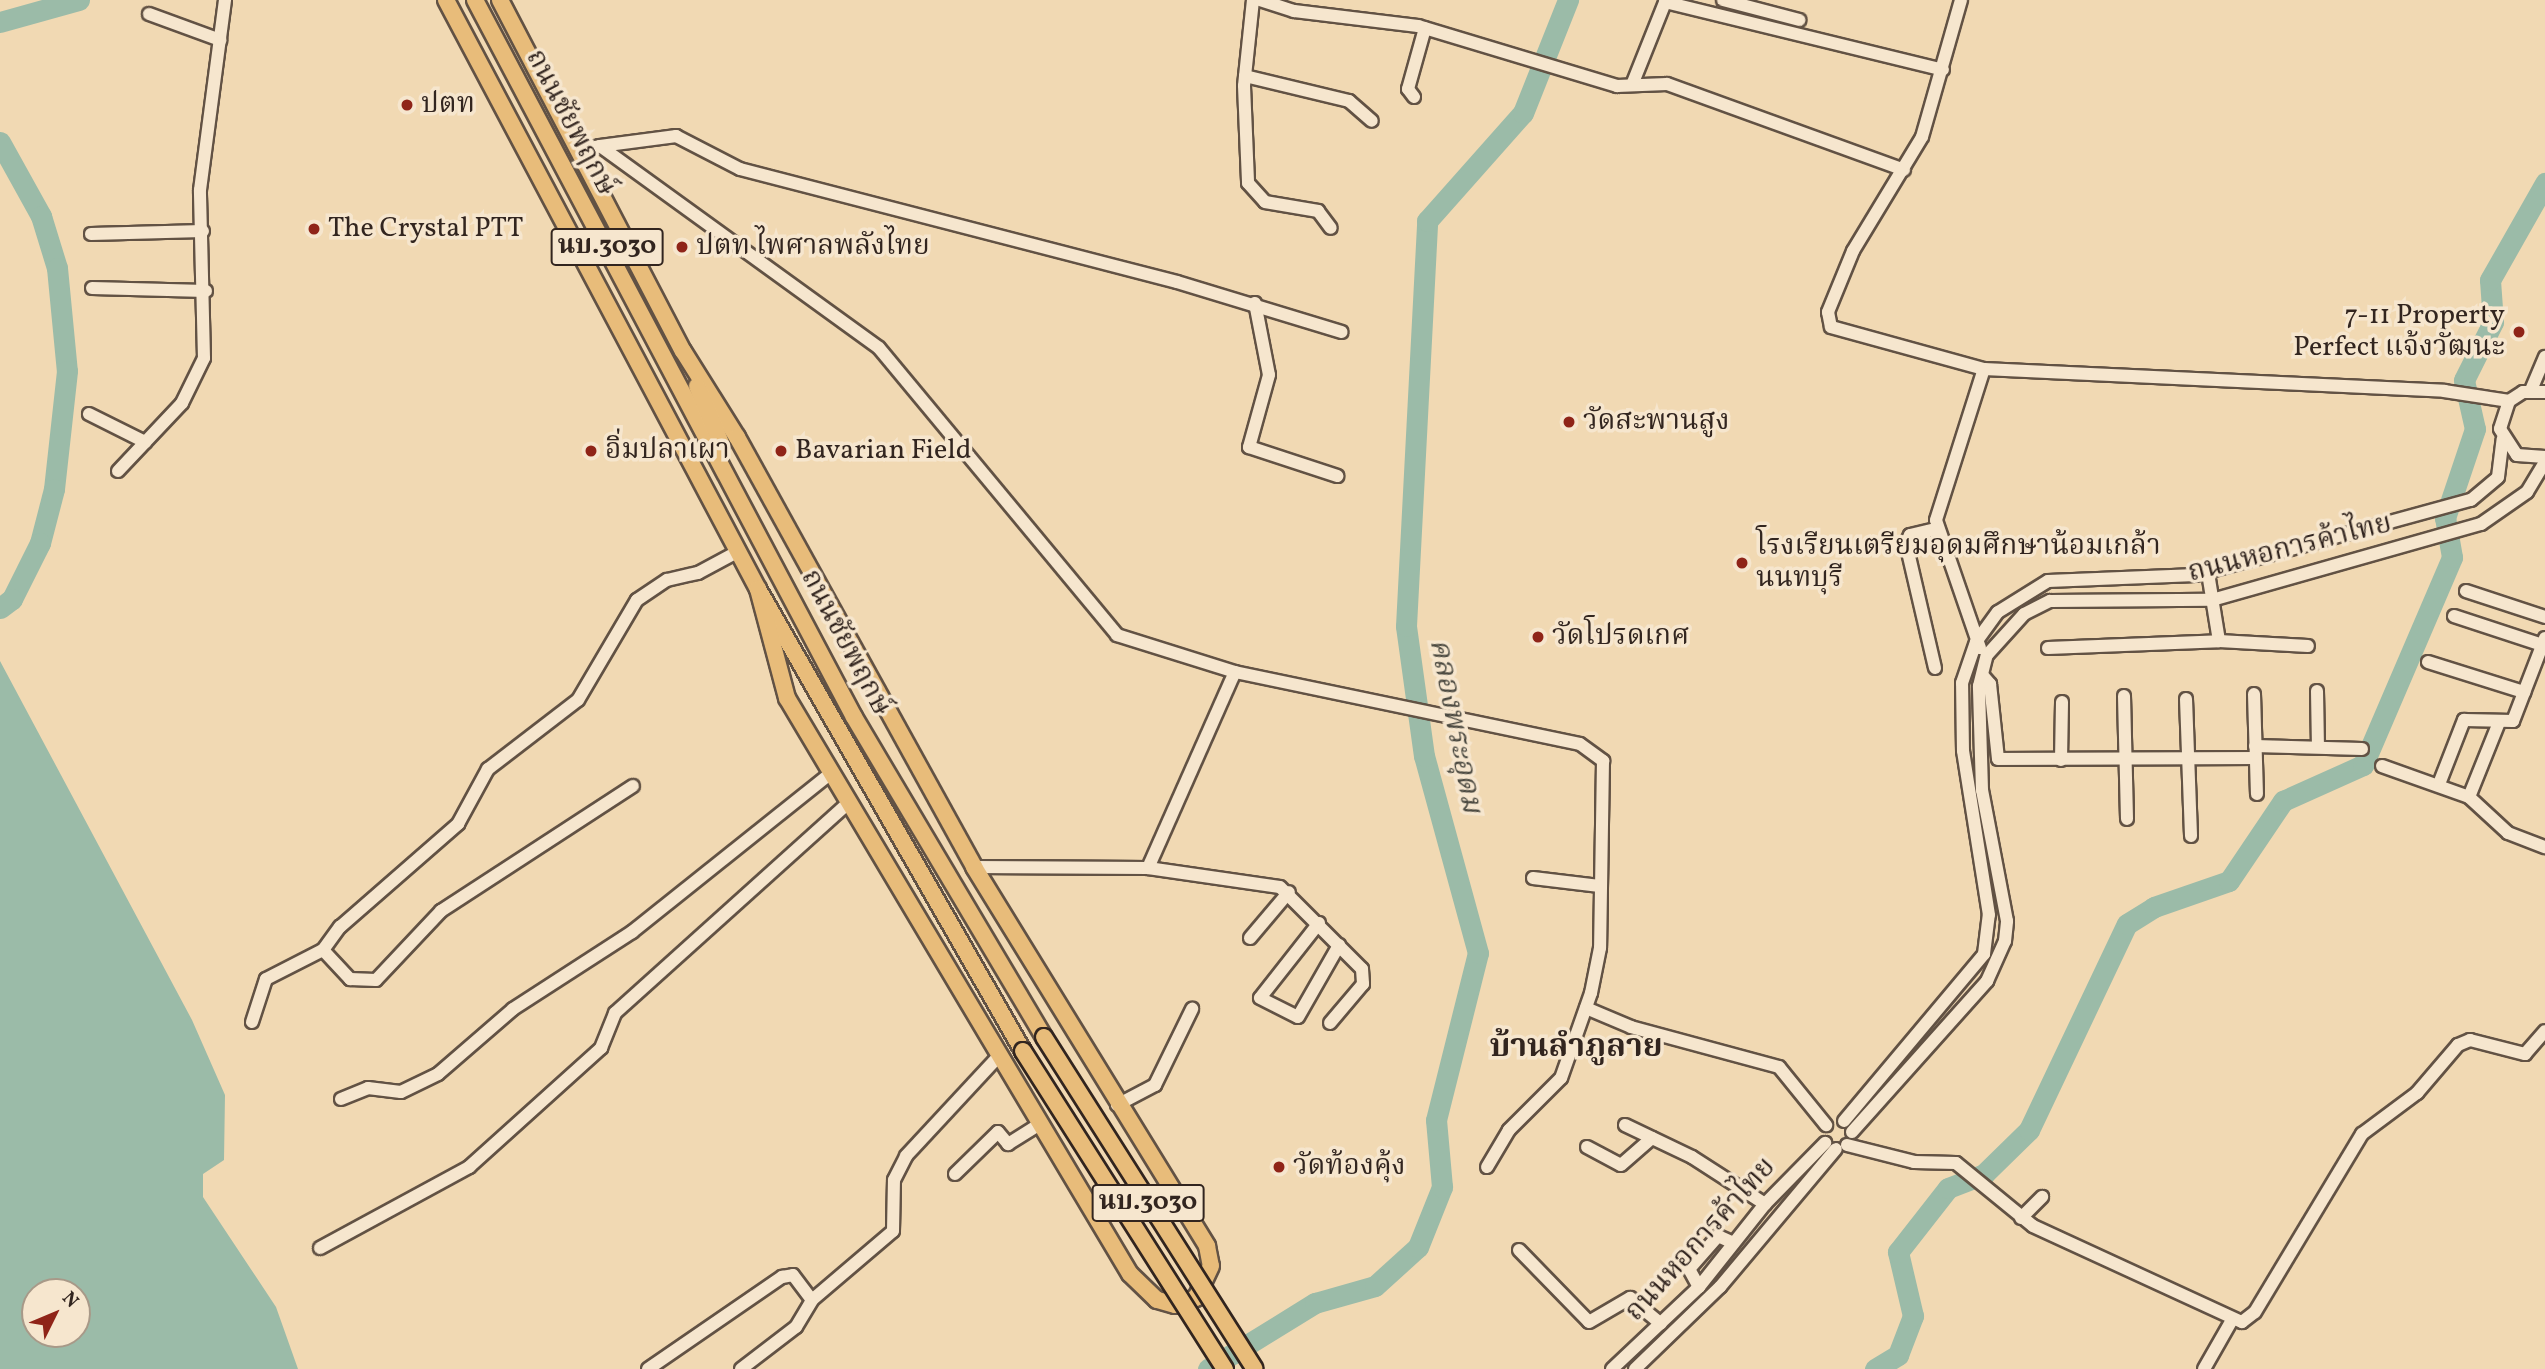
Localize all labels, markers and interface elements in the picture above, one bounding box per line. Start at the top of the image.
street label: ถนนชัยพฤกษ์ [517,44,623,202]
place label: ปตท [421,88,475,122]
marker: ปตท [399,97,415,113]
place label: The Crystal PTT [328,212,523,246]
marker: The Crystal PTT [306,221,322,237]
road number: นบ.3030 [549,224,665,270]
place label: ปตท ไพศาลพลังไทย [696,230,930,264]
marker: ปตท ไพศาลพลังไทย [674,239,690,255]
place label: 7-11 Property Perfect แจ้งวัฒนะ [2293,299,2505,365]
marker: 7-11 Property Perfect แจ้งวัฒนะ [2511,324,2527,340]
place label: วัดสะพานสูง [1583,405,1730,439]
marker: วัดสะพานสูง [1561,414,1577,430]
place label: อิ่มปลาเผา [605,434,730,468]
place label: Bavarian Field [795,434,971,468]
marker: อิ่มปลาเผา [583,443,599,459]
marker: Bavarian Field [773,443,789,459]
street label: ถนนหอการค้าไทย [2185,507,2395,591]
place label: โรงเรียนเตรียมอุดมศึกษาน้อมเกล้า นนทบุรี [1756,530,2161,596]
marker: โรงเรียนเตรียมอุดมศึกษาน้อมเกล้า นนทบุรี [1734,555,1750,571]
street label: ถนนชัยพฤกษ์ [792,564,898,722]
place label: วัดโปรดเกศ [1552,620,1689,654]
marker: วัดโปรดเกศ [1530,629,1546,645]
water label: คลองพระอุดม [1420,636,1490,816]
district label: บ้านลำภูลาย [1489,1029,1663,1067]
place label: วัดท้องคุ้ง [1293,1150,1406,1184]
street label: ถนนหอการค้าไทย [1619,1151,1783,1329]
marker: วัดท้องคุ้ง [1271,1159,1287,1175]
road number: นบ.3030 [1090,1180,1206,1226]
north arrow [21,1278,91,1348]
text: N [56,1286,84,1314]

